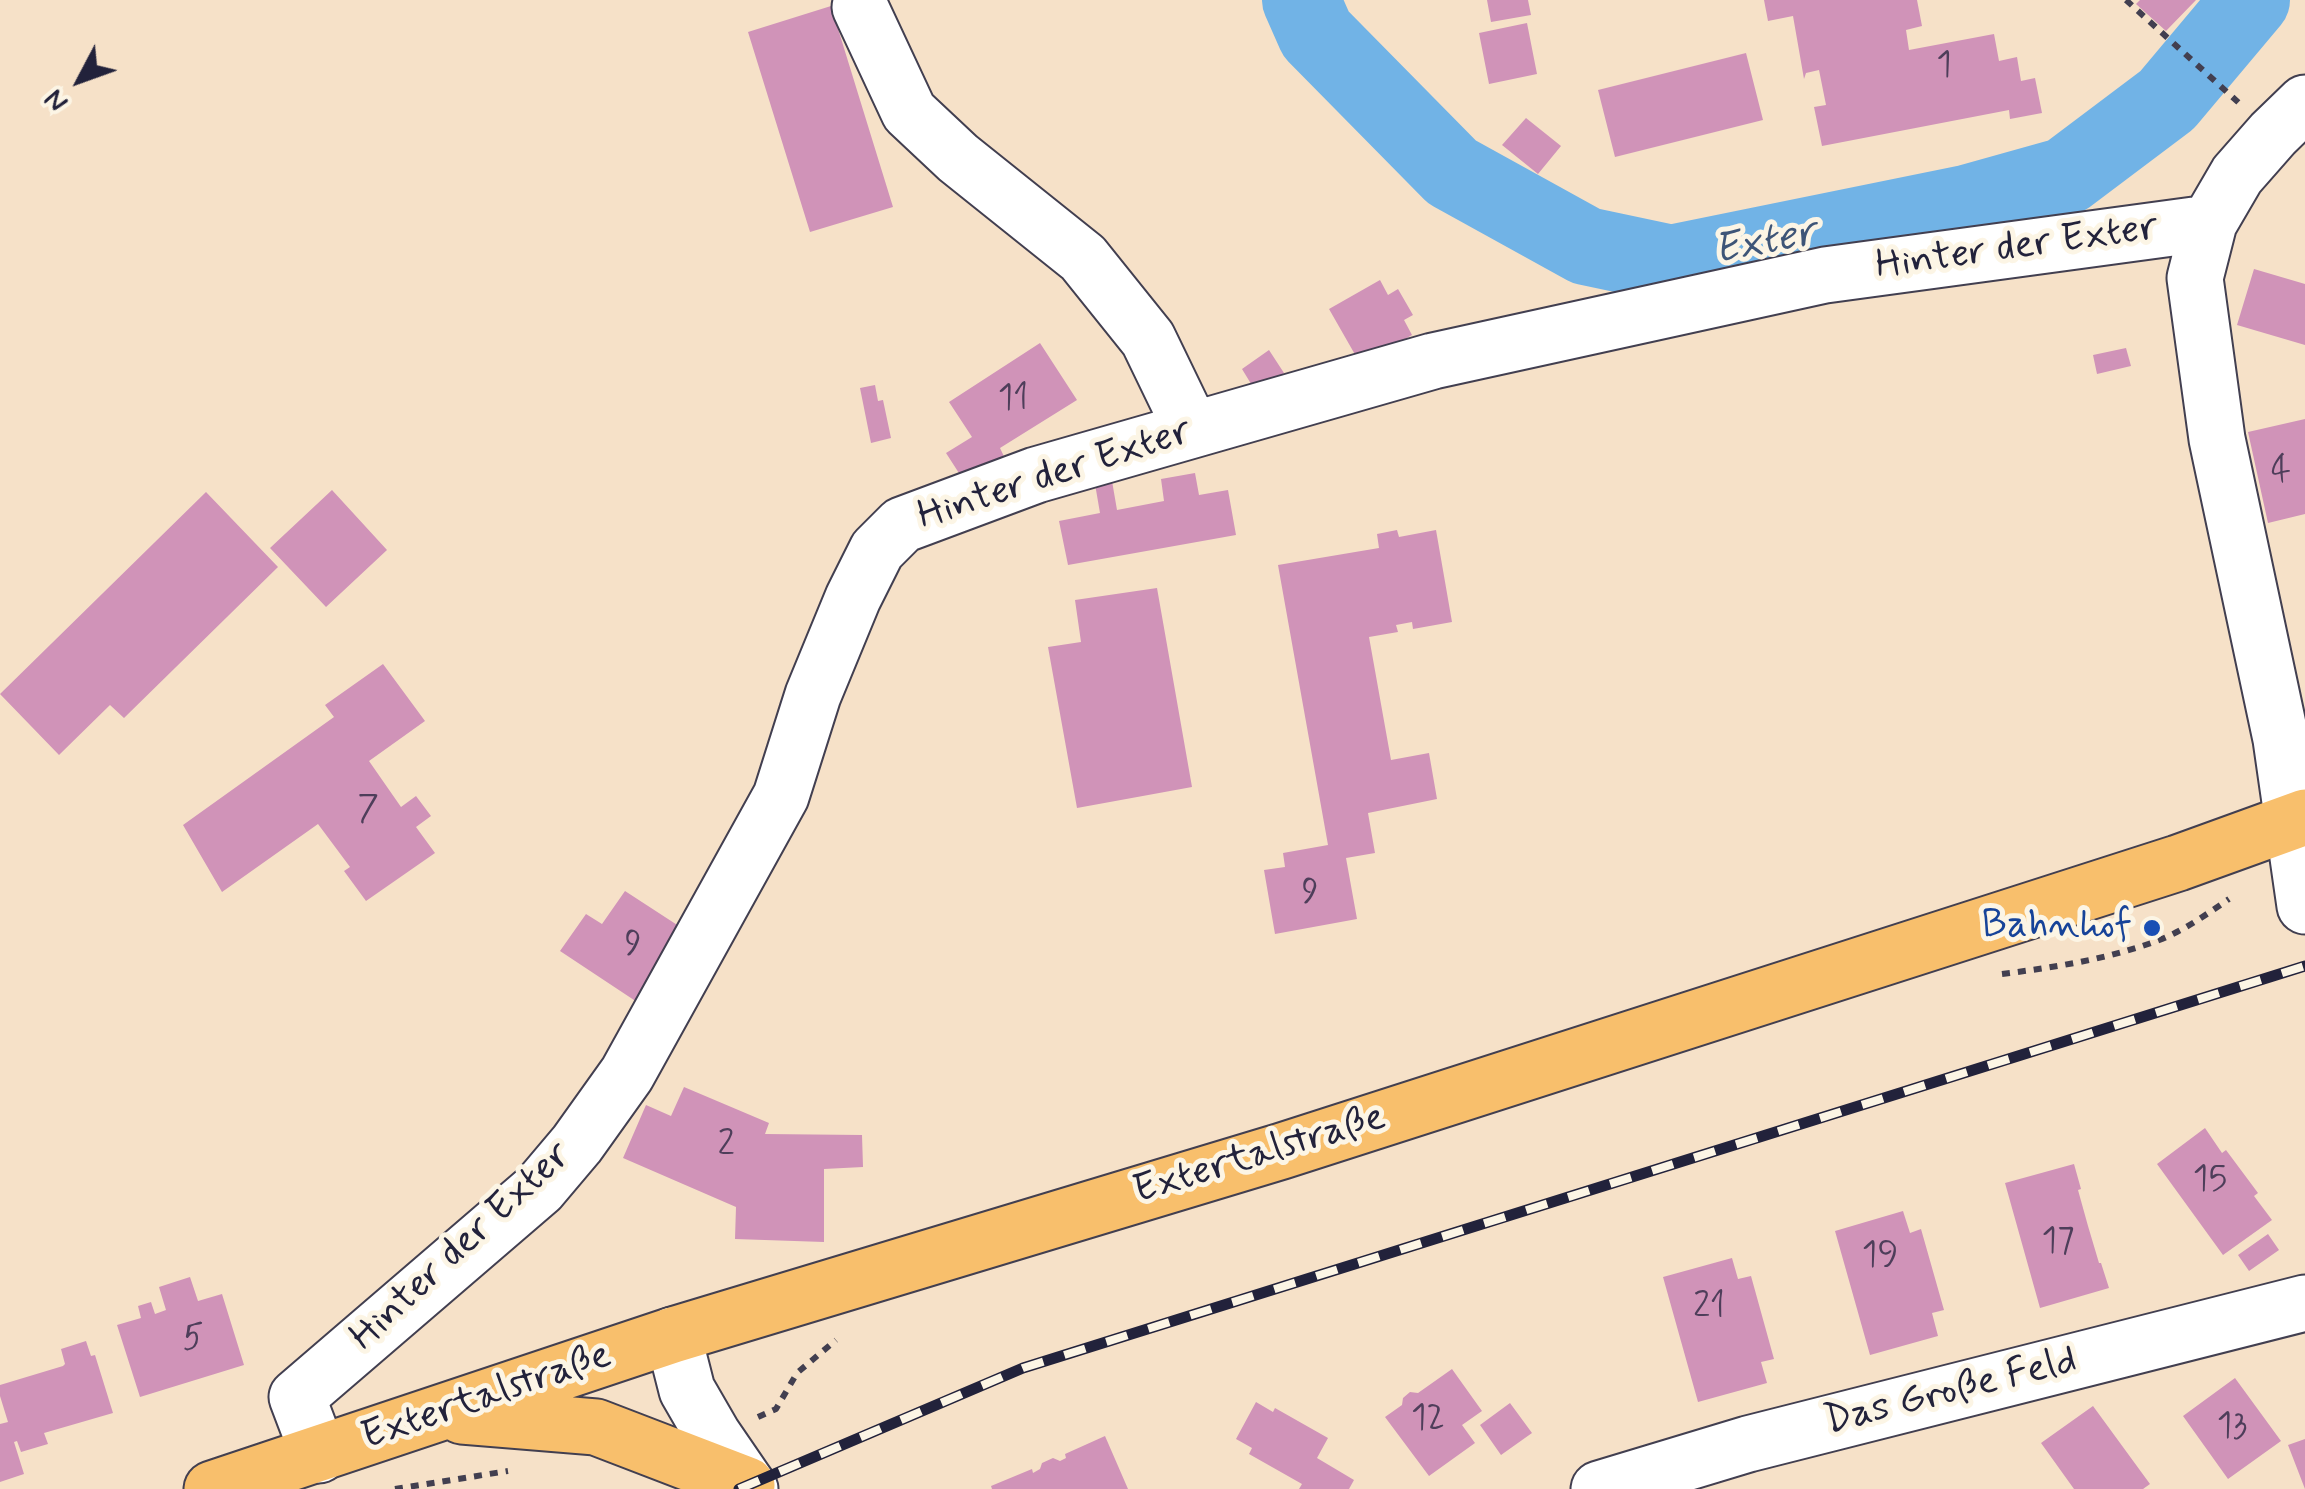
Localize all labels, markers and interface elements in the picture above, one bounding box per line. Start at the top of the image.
north arrow [30,30,130,130]
house number: 1 [1936,47,1952,89]
text: N [37,81,77,119]
street label: Hinter der Exter [1873,205,2161,293]
water label: Exter [1710,210,1820,278]
house number: 11 [998,380,1028,422]
street label: Hinter der Exter [912,409,1198,543]
house number: 4 [2271,452,2291,494]
house number: 7 [357,791,379,833]
house number: 9 [1301,874,1319,916]
place label: Bahnhof [1982,904,2132,952]
marker: Bahnhof [2141,917,2163,939]
house number: 9 [624,926,642,968]
street label: Extertalstraße [1128,1095,1392,1217]
house number: 2 [717,1126,735,1168]
street label: Hinter der Exter [342,1133,582,1363]
house number: 15 [2193,1161,2227,1203]
house number: 17 [2041,1223,2075,1265]
house number: 19 [1862,1237,1898,1279]
house number: 21 [1693,1288,1725,1330]
house number: 5 [183,1320,203,1362]
street label: Extertalstraße [356,1333,618,1463]
street label: Das Große Feld [1820,1338,2082,1448]
house number: 12 [1411,1400,1445,1442]
house number: 13 [2217,1408,2247,1450]

